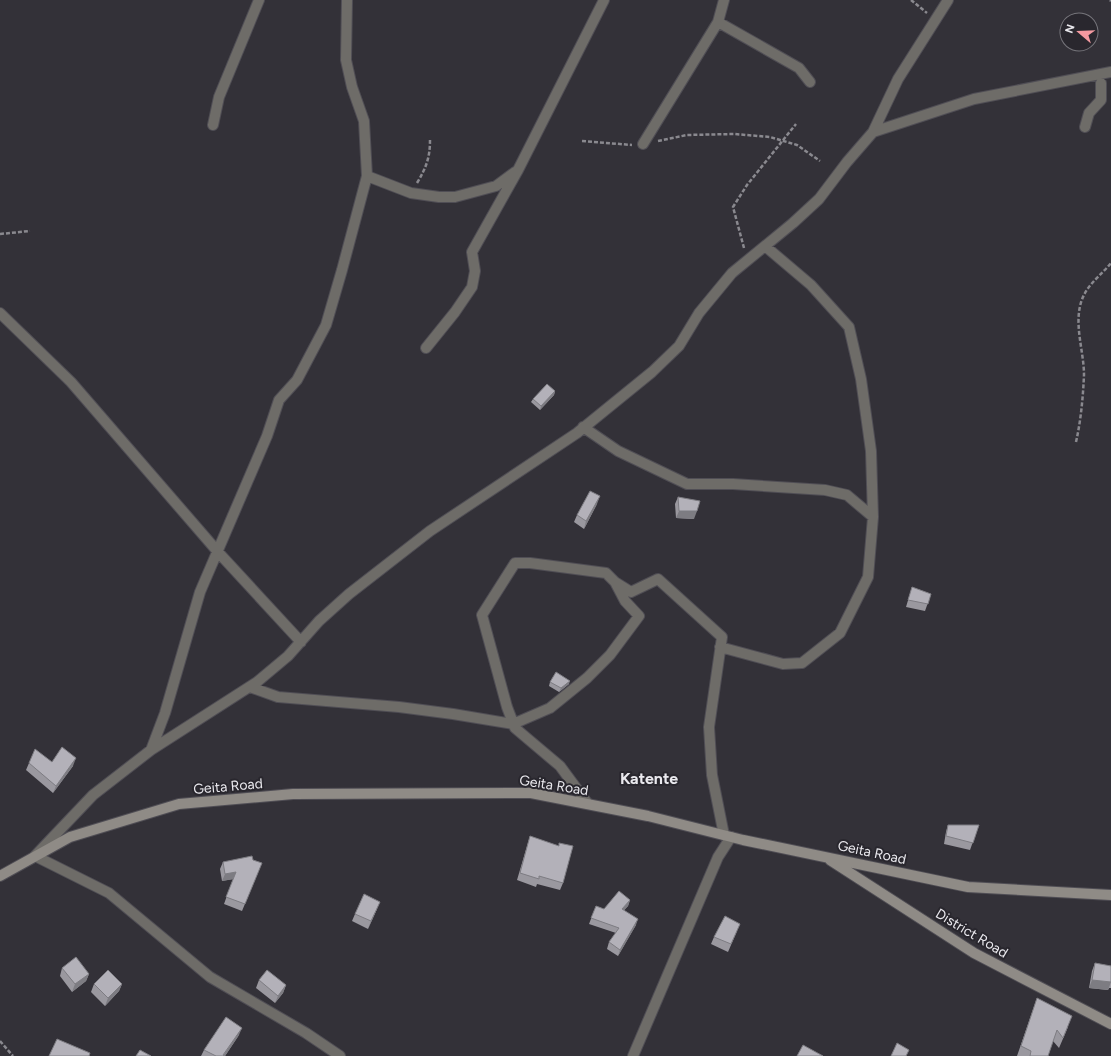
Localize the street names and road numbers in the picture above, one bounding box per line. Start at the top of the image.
street label: Geita Road [518,772,590,799]
street label: Geita Road [193,775,263,798]
street label: Geita Road [836,837,908,868]
street label: District Road [933,905,1011,962]

